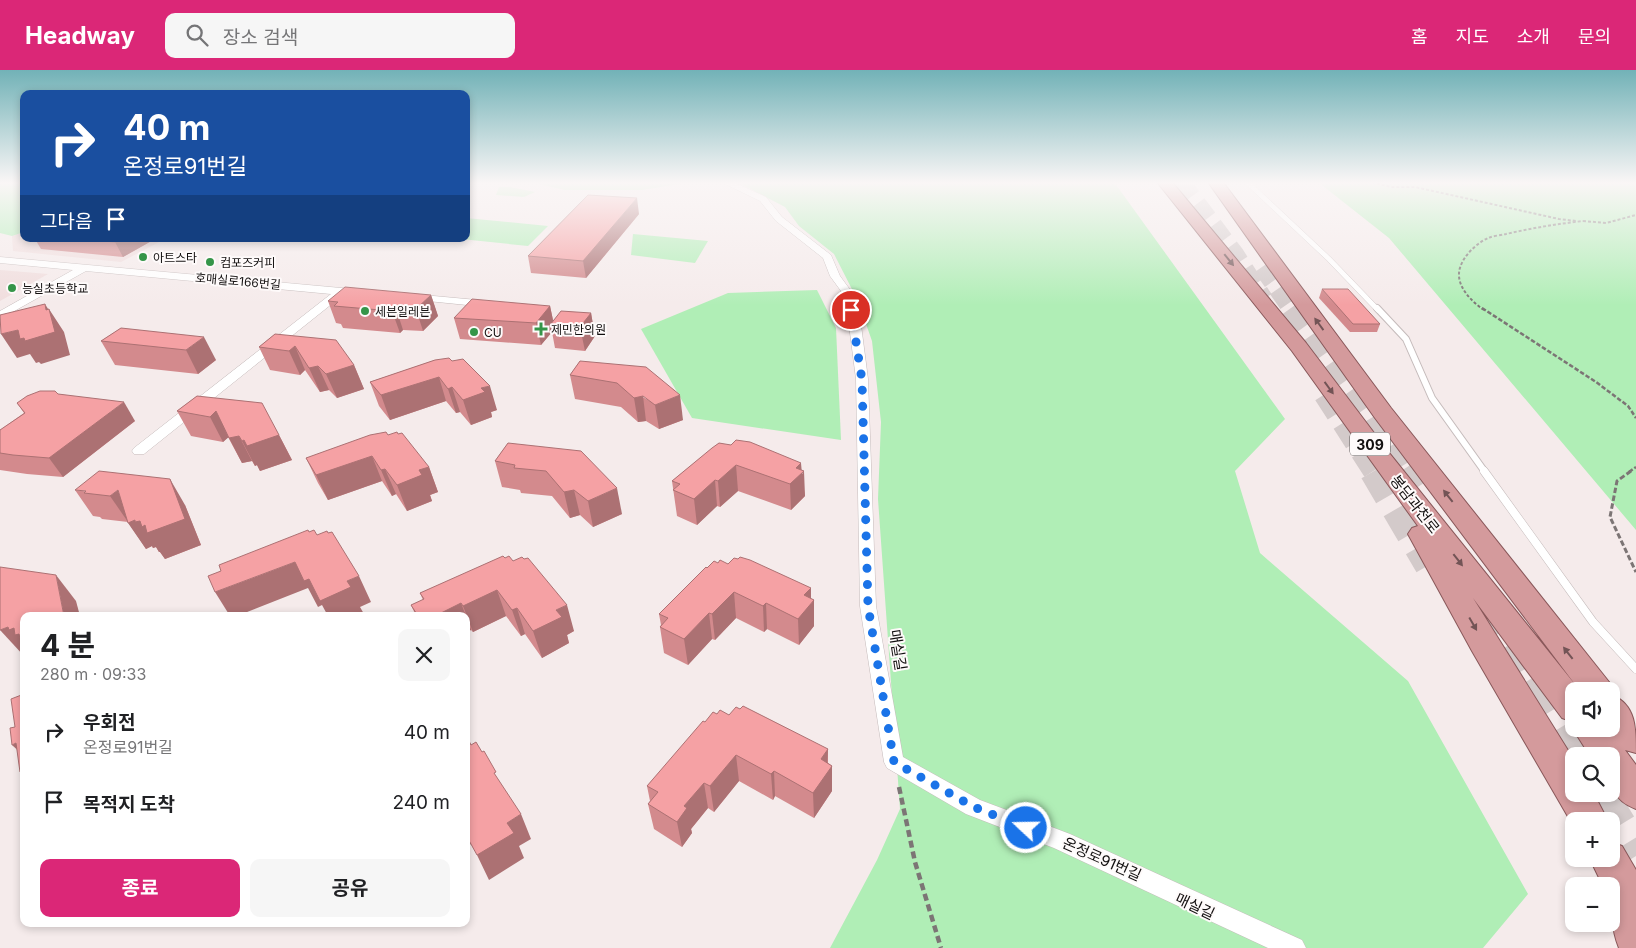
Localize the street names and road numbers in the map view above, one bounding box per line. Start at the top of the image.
street label: 호매실로166번길 [195,270,281,292]
road number: 309 [1350,432,1390,456]
street label: 봉담과천로 [1386,471,1444,537]
street label: 매실길 [885,628,911,672]
street label: 온정로91번길 [1060,833,1144,885]
street label: 매실길 [1172,889,1218,923]

